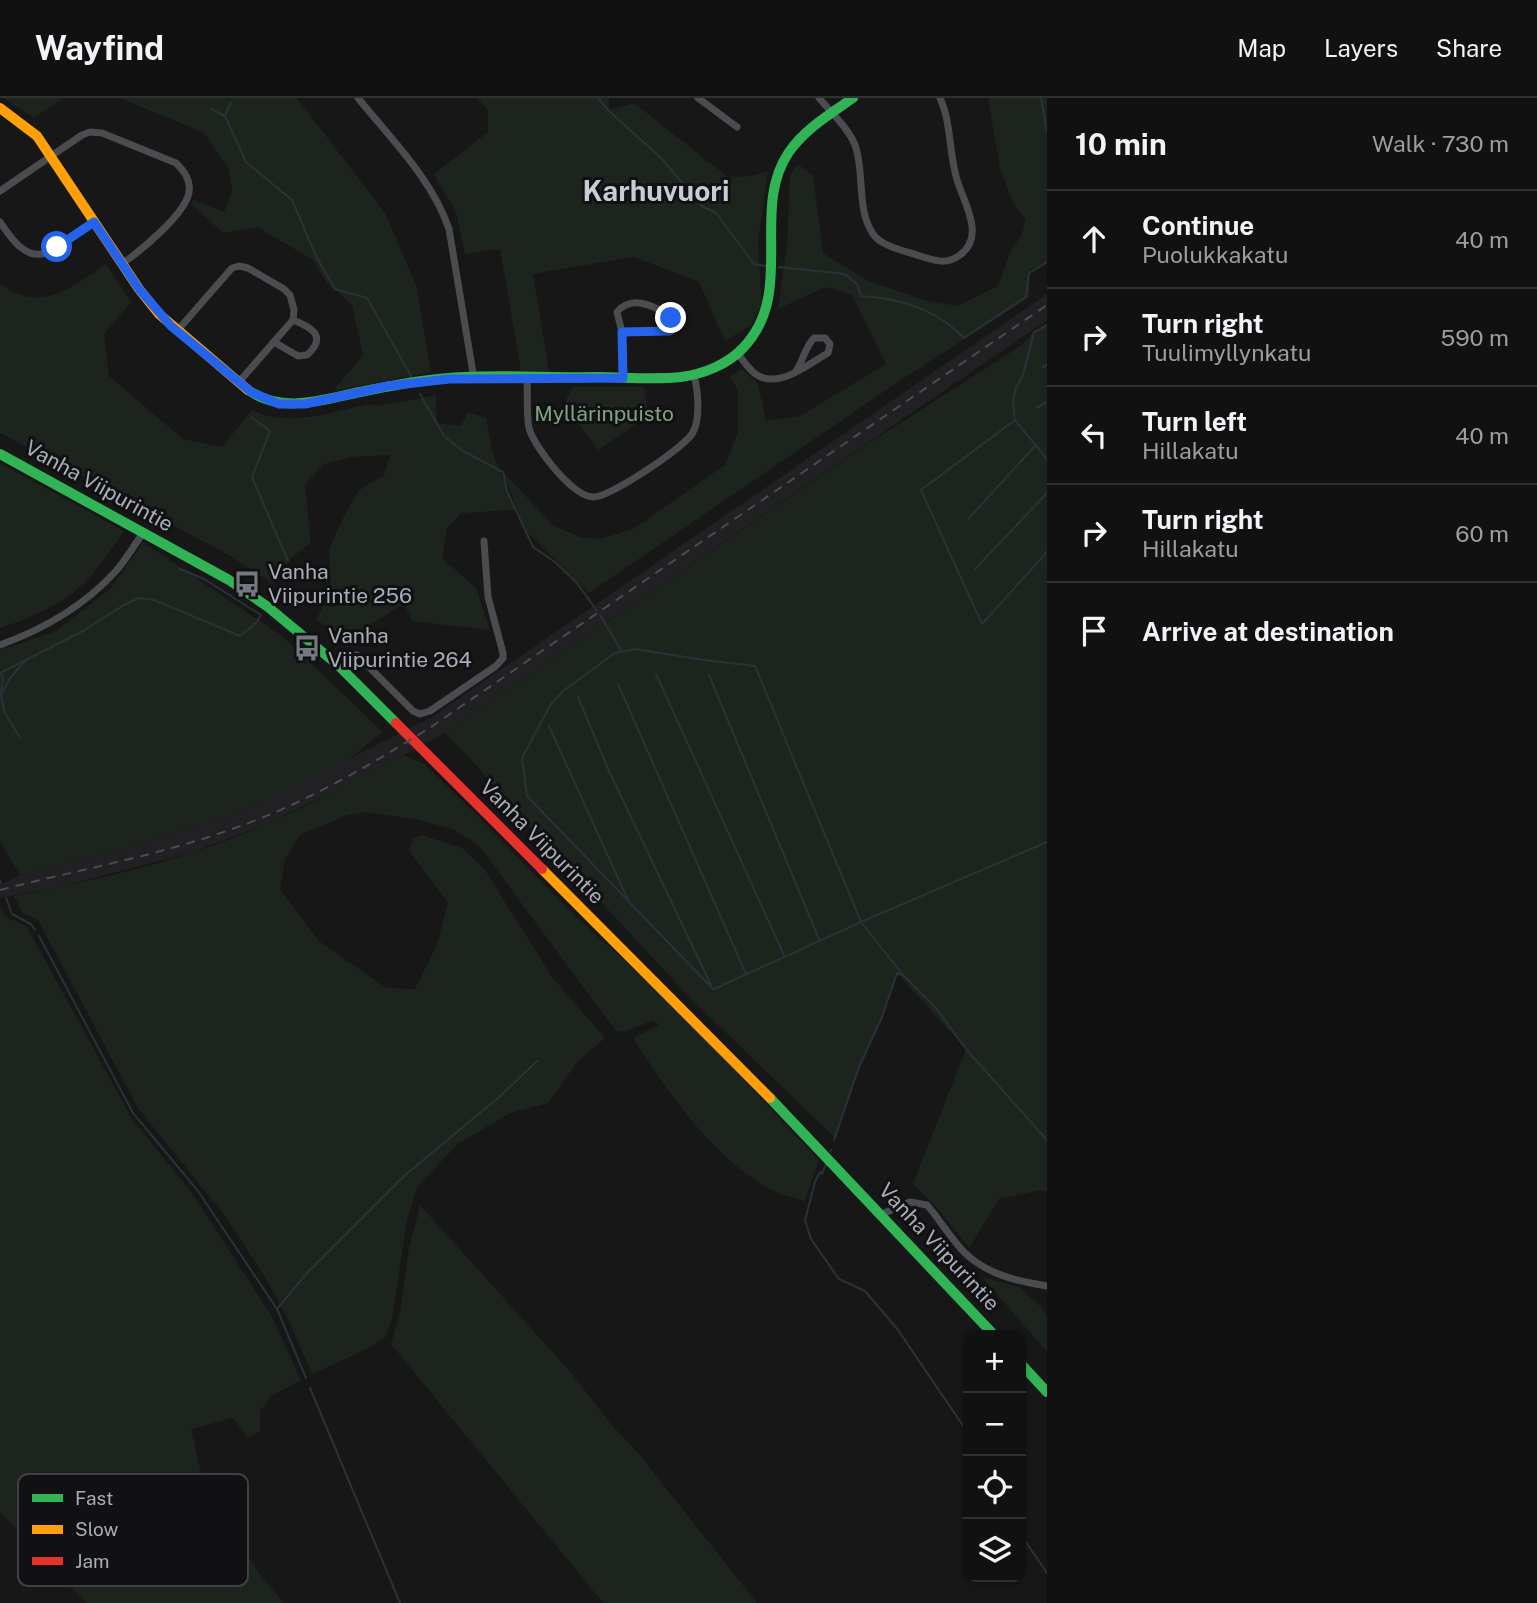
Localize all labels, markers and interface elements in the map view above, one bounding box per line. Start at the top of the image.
text: Wayfind [35,29,164,67]
text: Map [1237,34,1286,62]
text: Layers [1324,34,1398,62]
text: Share [1436,34,1502,62]
text: 10 min [1075,126,1167,162]
text: Walk · 730 m [1372,130,1509,157]
district label: Karhuvuori [583,174,729,207]
text: Continue [1142,210,1254,241]
icon: ahead [1075,220,1113,258]
text: 40 m [1455,226,1509,253]
route start [41,231,72,262]
text: Puolukkakatu [1142,241,1288,268]
route end [655,302,686,333]
text: Turn right [1142,308,1264,339]
icon: right [1075,318,1113,356]
text: 590 m [1440,324,1509,351]
text: Tuulimyllynkatu [1142,339,1311,366]
park label: Myllärinpuisto [534,401,674,426]
text: Turn left [1142,406,1247,437]
icon: left [1075,416,1113,454]
text: 40 m [1455,422,1509,449]
street label: Vanha Viipurintie [21,435,178,537]
text: Hillakatu [1142,437,1239,464]
text: Turn right [1142,504,1264,535]
icon: right [1075,514,1113,552]
text: 60 m [1455,520,1509,547]
text: Hillakatu [1142,535,1239,562]
place label: Vanha Viipurintie 256 [268,559,412,608]
bus stop icon: Vanha Viipurintie 256 [232,569,262,599]
icon: arrive [1075,612,1113,650]
text: Arrive at destination [1142,616,1394,647]
place label: Vanha Viipurintie 264 [328,623,472,672]
bus stop icon: Vanha Viipurintie 264 [292,633,322,663]
street label: Vanha Viipurintie [475,774,610,909]
street label: Vanha Viipurintie [874,1178,1005,1316]
map controls [963,1330,1026,1582]
button: + [963,1330,1026,1393]
button: − [963,1393,1026,1456]
button: locate [963,1456,1026,1519]
legend [18,1474,248,1586]
text: Fast [75,1487,113,1509]
text: Slow [75,1518,119,1540]
button: layers [963,1519,1026,1582]
text: Jam [75,1550,109,1572]

